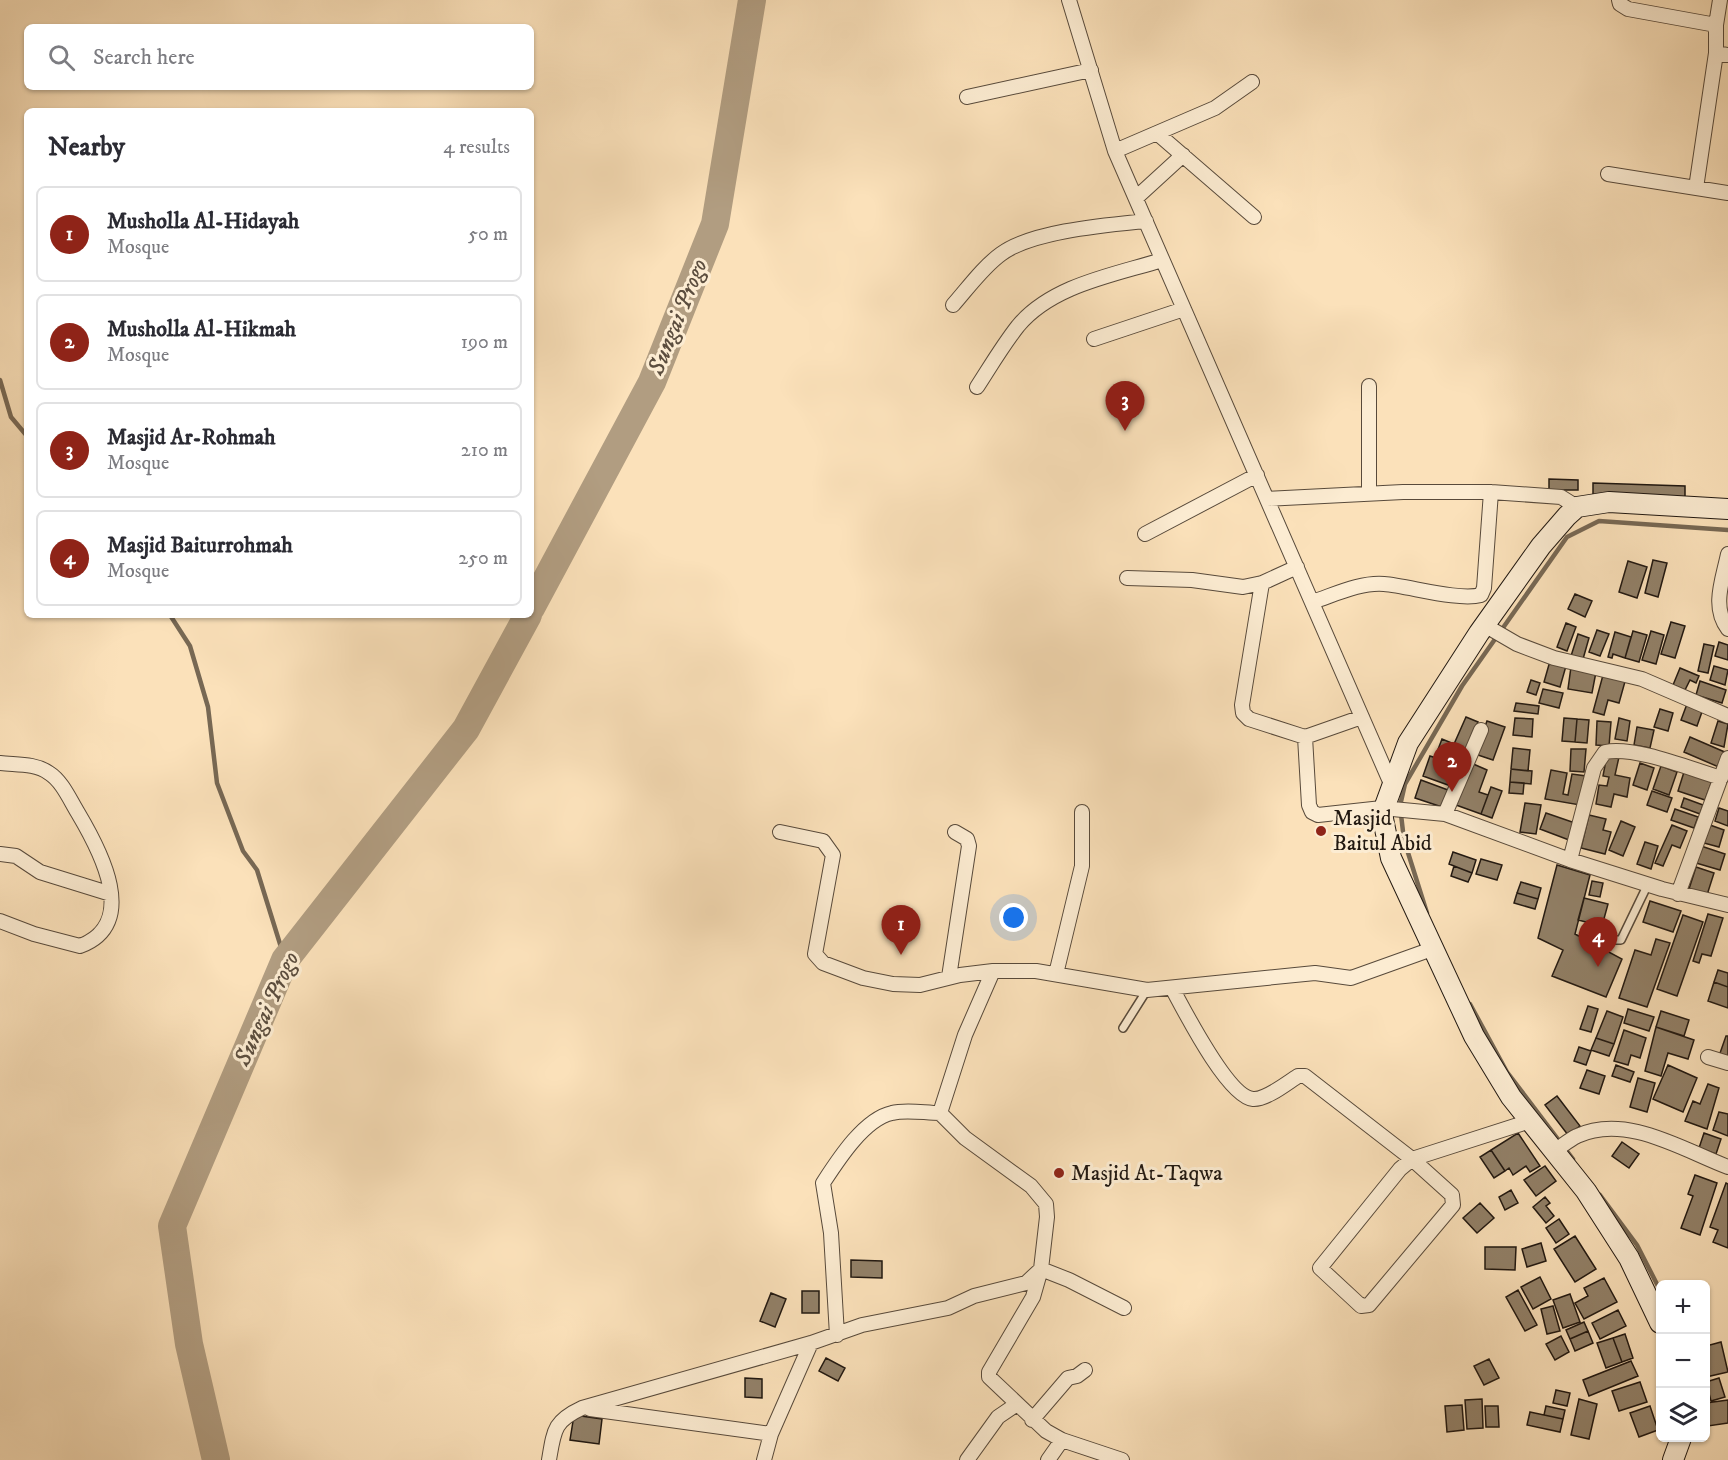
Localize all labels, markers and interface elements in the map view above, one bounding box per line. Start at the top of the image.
search box [24,24,534,90]
icon: search [45,41,78,74]
text: Search here [93,44,195,71]
text: Nearby [48,131,125,164]
text: 4 results [443,135,510,160]
text: Musholla Al-Hidayah [107,208,299,235]
text: 1 [66,222,73,247]
text: 50 m [468,222,508,247]
text: Mosque [107,235,169,260]
water label: Sungai Progo [641,255,715,380]
text: Musholla Al-Hikmah [107,316,296,343]
text: 2 [65,330,74,355]
text: 190 m [461,330,508,355]
text: Mosque [107,343,169,368]
pin: 3 [1106,382,1144,431]
text: Masjid Ar-Rohmah [107,424,276,451]
text: 3 [66,438,73,463]
text: 210 m [461,438,508,463]
text: Mosque [107,451,169,476]
text: Masjid Baiturrohmah [107,532,293,559]
text: 4 [64,546,75,571]
text: 250 m [458,546,508,571]
text: Mosque [107,559,169,584]
pin: 2 [1432,742,1472,792]
place label: Masjid Baitul Abid [1333,805,1432,857]
marker: Masjid Baitul Abid [1314,824,1328,838]
your location [999,903,1028,932]
pin: 1 [882,906,920,955]
pin: 4 [1578,918,1618,967]
water label: Sungai Progo [227,947,306,1072]
place label: Masjid At-Taqwa [1071,1160,1223,1187]
marker: Masjid At-Taqwa [1052,1166,1066,1180]
map controls [1656,1280,1710,1442]
button: + [1656,1280,1710,1334]
button: − [1656,1334,1710,1388]
button: layers [1656,1388,1710,1442]

